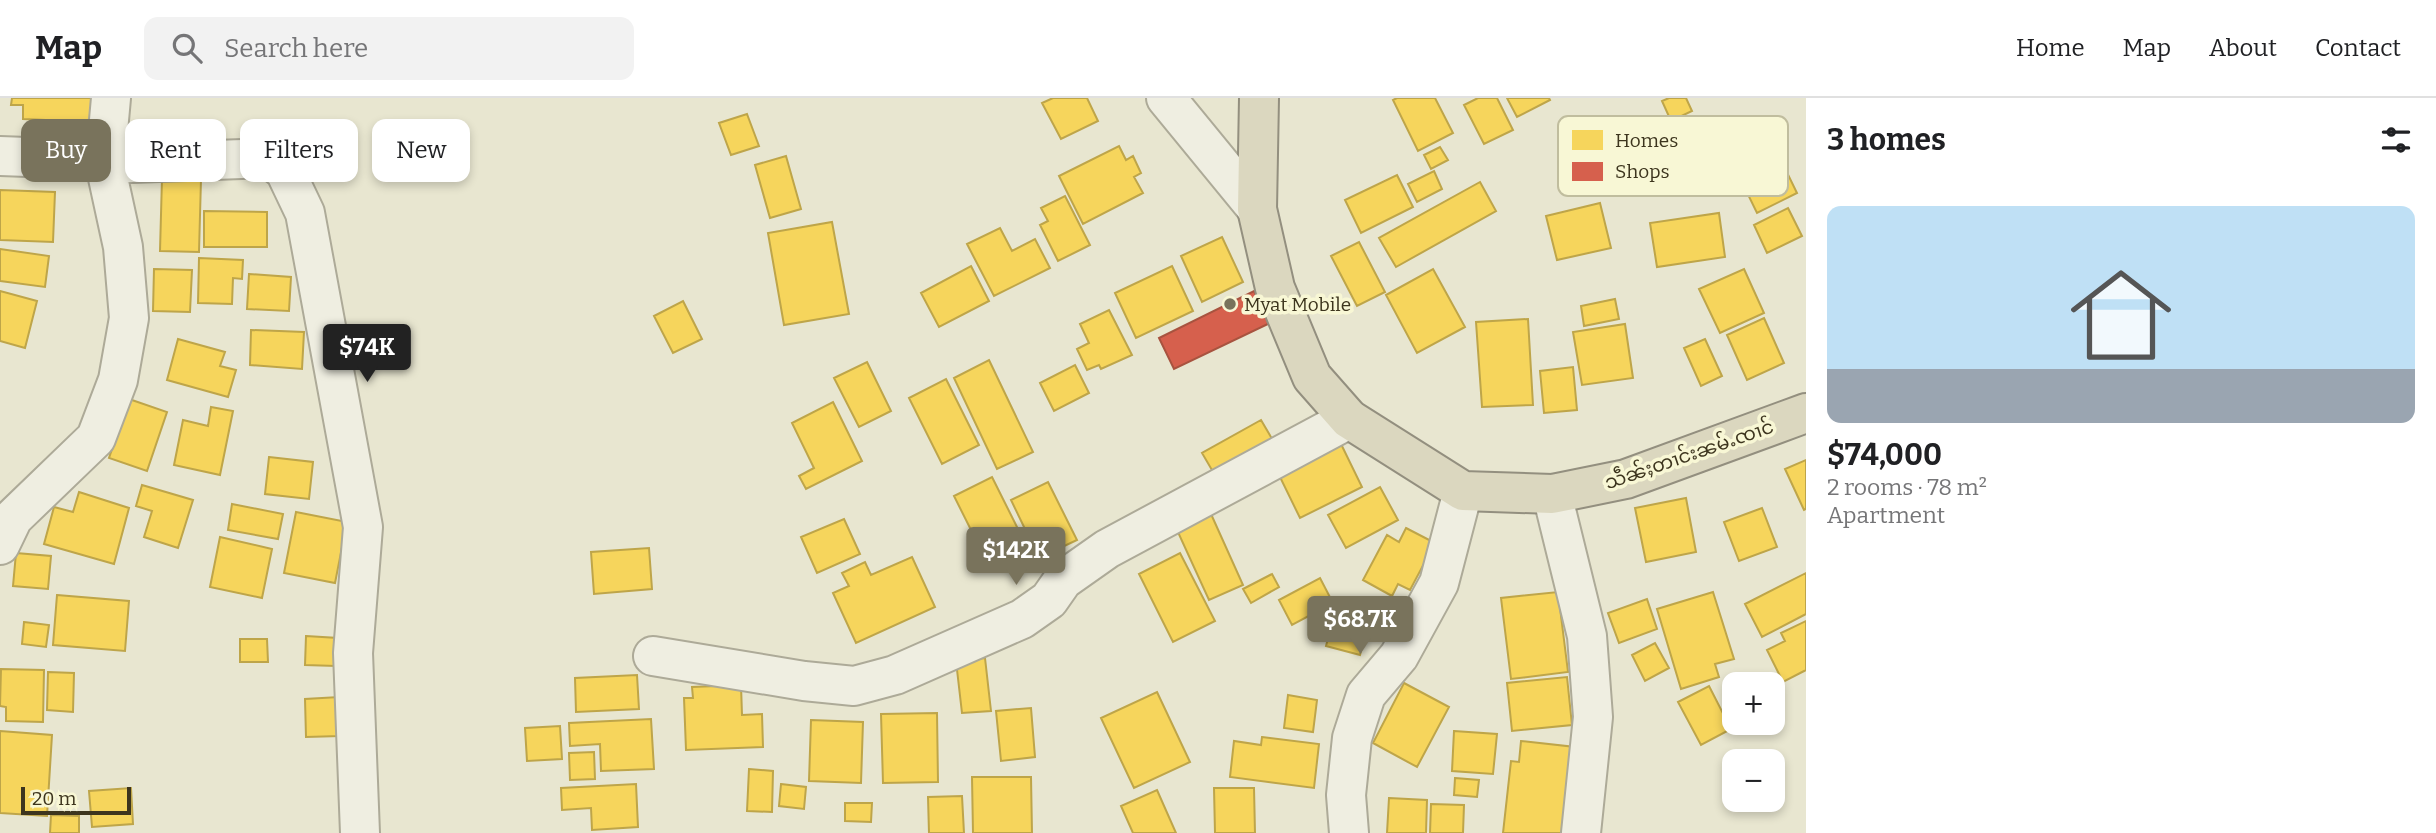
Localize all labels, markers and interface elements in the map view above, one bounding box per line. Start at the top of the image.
search box [144,17,634,80]
text: Map [35,28,102,68]
icon: search [168,29,206,67]
text: Search here [224,33,368,64]
text: Home [2016,34,2085,62]
text: Map [2123,34,2171,62]
text: About [2209,34,2277,62]
text: Contact [2315,34,2401,62]
legend [1558,116,1788,196]
chip: Buy [21,119,111,182]
chip: Rent [125,119,226,182]
chip: Filters [240,119,358,182]
chip: New [372,119,470,182]
icon: filters [2377,121,2415,159]
text: 3 homes [1827,122,1946,158]
text: Homes [1615,129,1678,152]
text: Shops [1615,160,1670,183]
icon: home [2058,252,2184,378]
place label: Myat Mobile [1244,293,1351,316]
marker: Myat Mobile [1222,296,1238,312]
pin: $74K [326,324,408,384]
text: $74K [339,333,395,361]
street label: သဵၼ်ႈတၢင်းၼမ်ႉၸၢင် [1601,412,1777,494]
text: $74,000 [1827,437,1942,473]
text: 2 rooms · 78 m² [1827,473,1987,501]
text: Apartment [1827,501,1945,529]
pin: $142K [967,528,1065,587]
text: $142K [982,536,1050,564]
pin: $68.7K [1303,596,1417,656]
text: $68.7K [1323,605,1397,633]
map controls [1722,672,1785,812]
button: + [1722,672,1785,735]
button: − [1722,749,1785,812]
scale bar [21,784,131,816]
text: 20 m [32,787,76,810]

